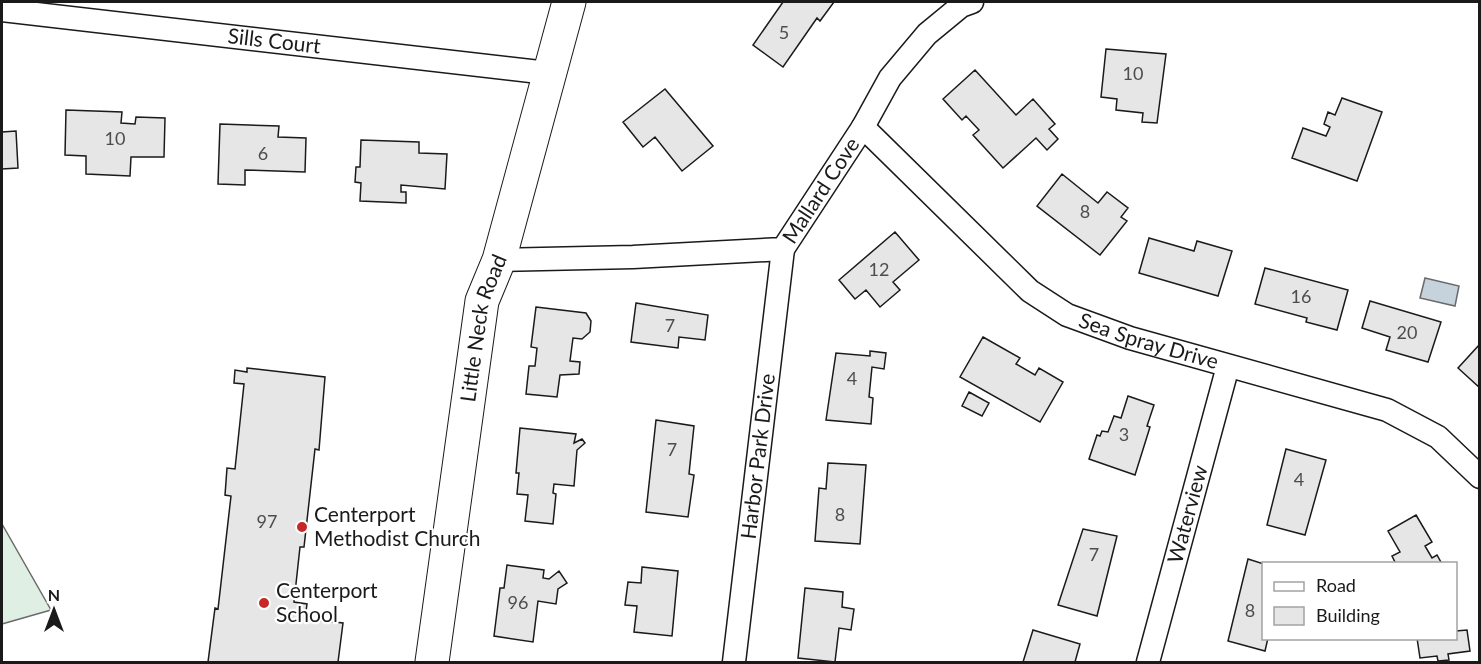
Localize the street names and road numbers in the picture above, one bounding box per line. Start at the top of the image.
street label: Sills Court [227,22,323,58]
street label: Mallard Cove [776,132,864,248]
street label: Little Neck Road [454,250,511,404]
street label: Sea Spray Drive [1076,306,1222,373]
street label: Harbor Park Drive [735,372,779,540]
street label: Waterview [1161,462,1212,566]

